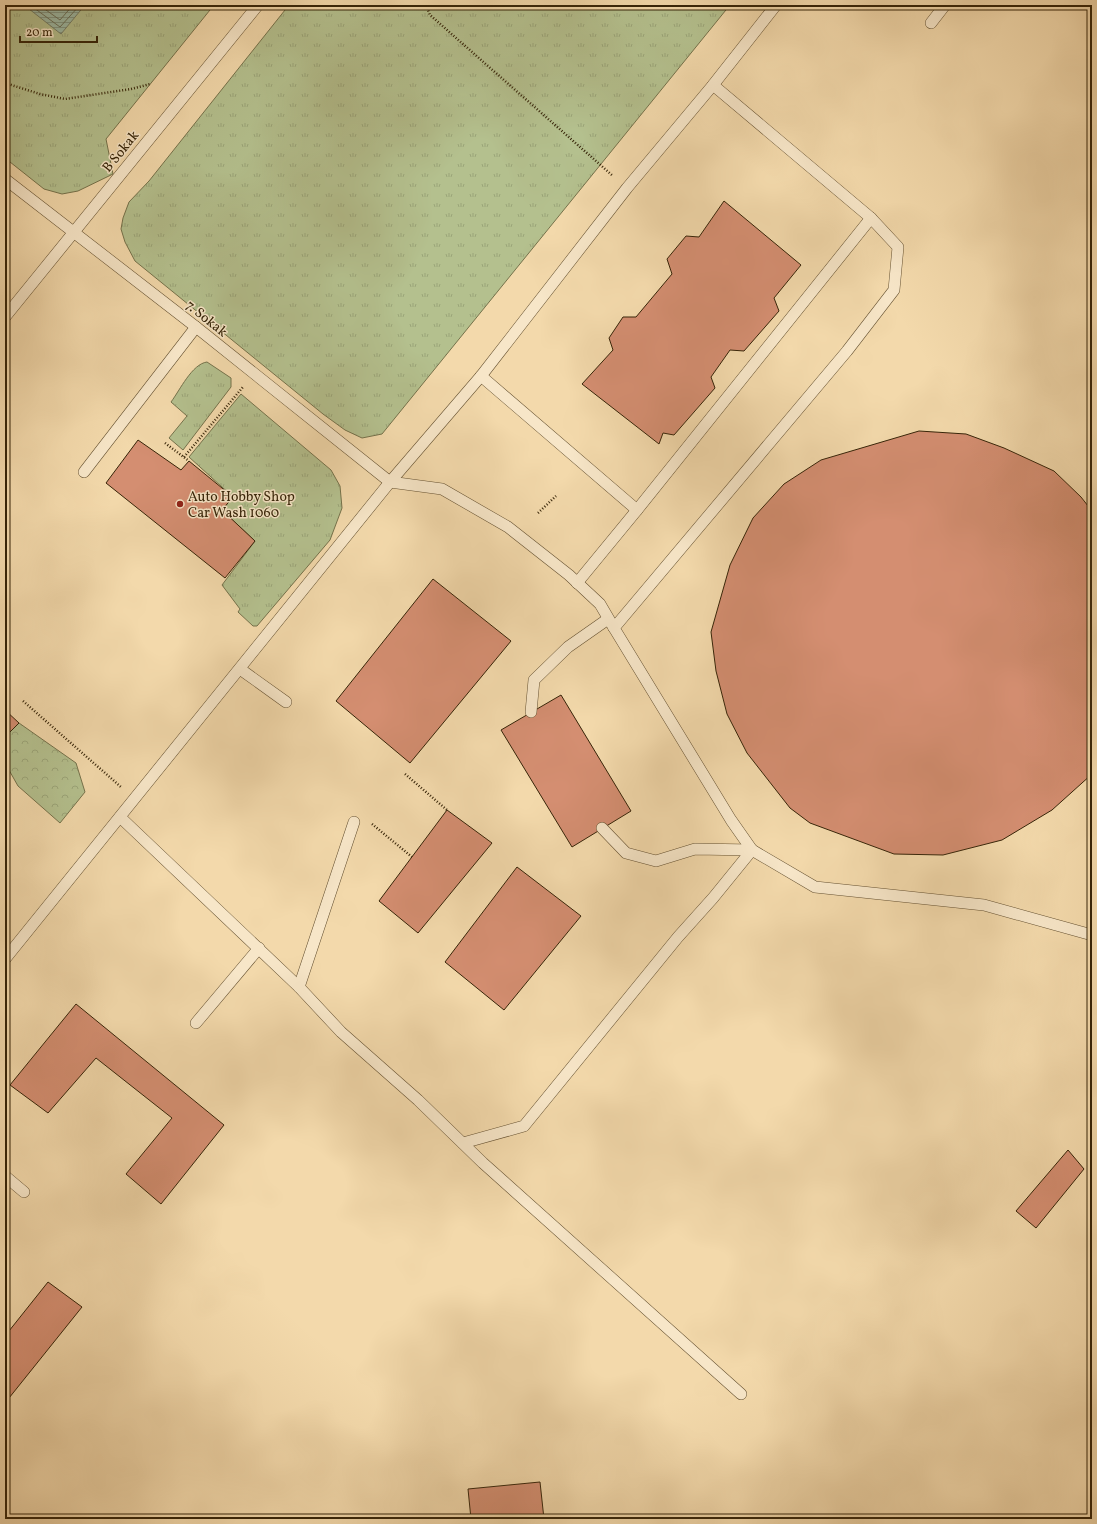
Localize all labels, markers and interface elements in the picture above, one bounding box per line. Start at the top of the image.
scale bar [20,18,97,44]
text: 20 m [26,25,53,41]
street label: B Sokak [98,127,144,177]
street label: 7. Sokak [181,296,231,342]
place label: Auto Hobby Shop Car Wash 1060 [188,488,295,523]
marker: Auto Hobby Shop Car Wash 1060 [175,499,185,509]

